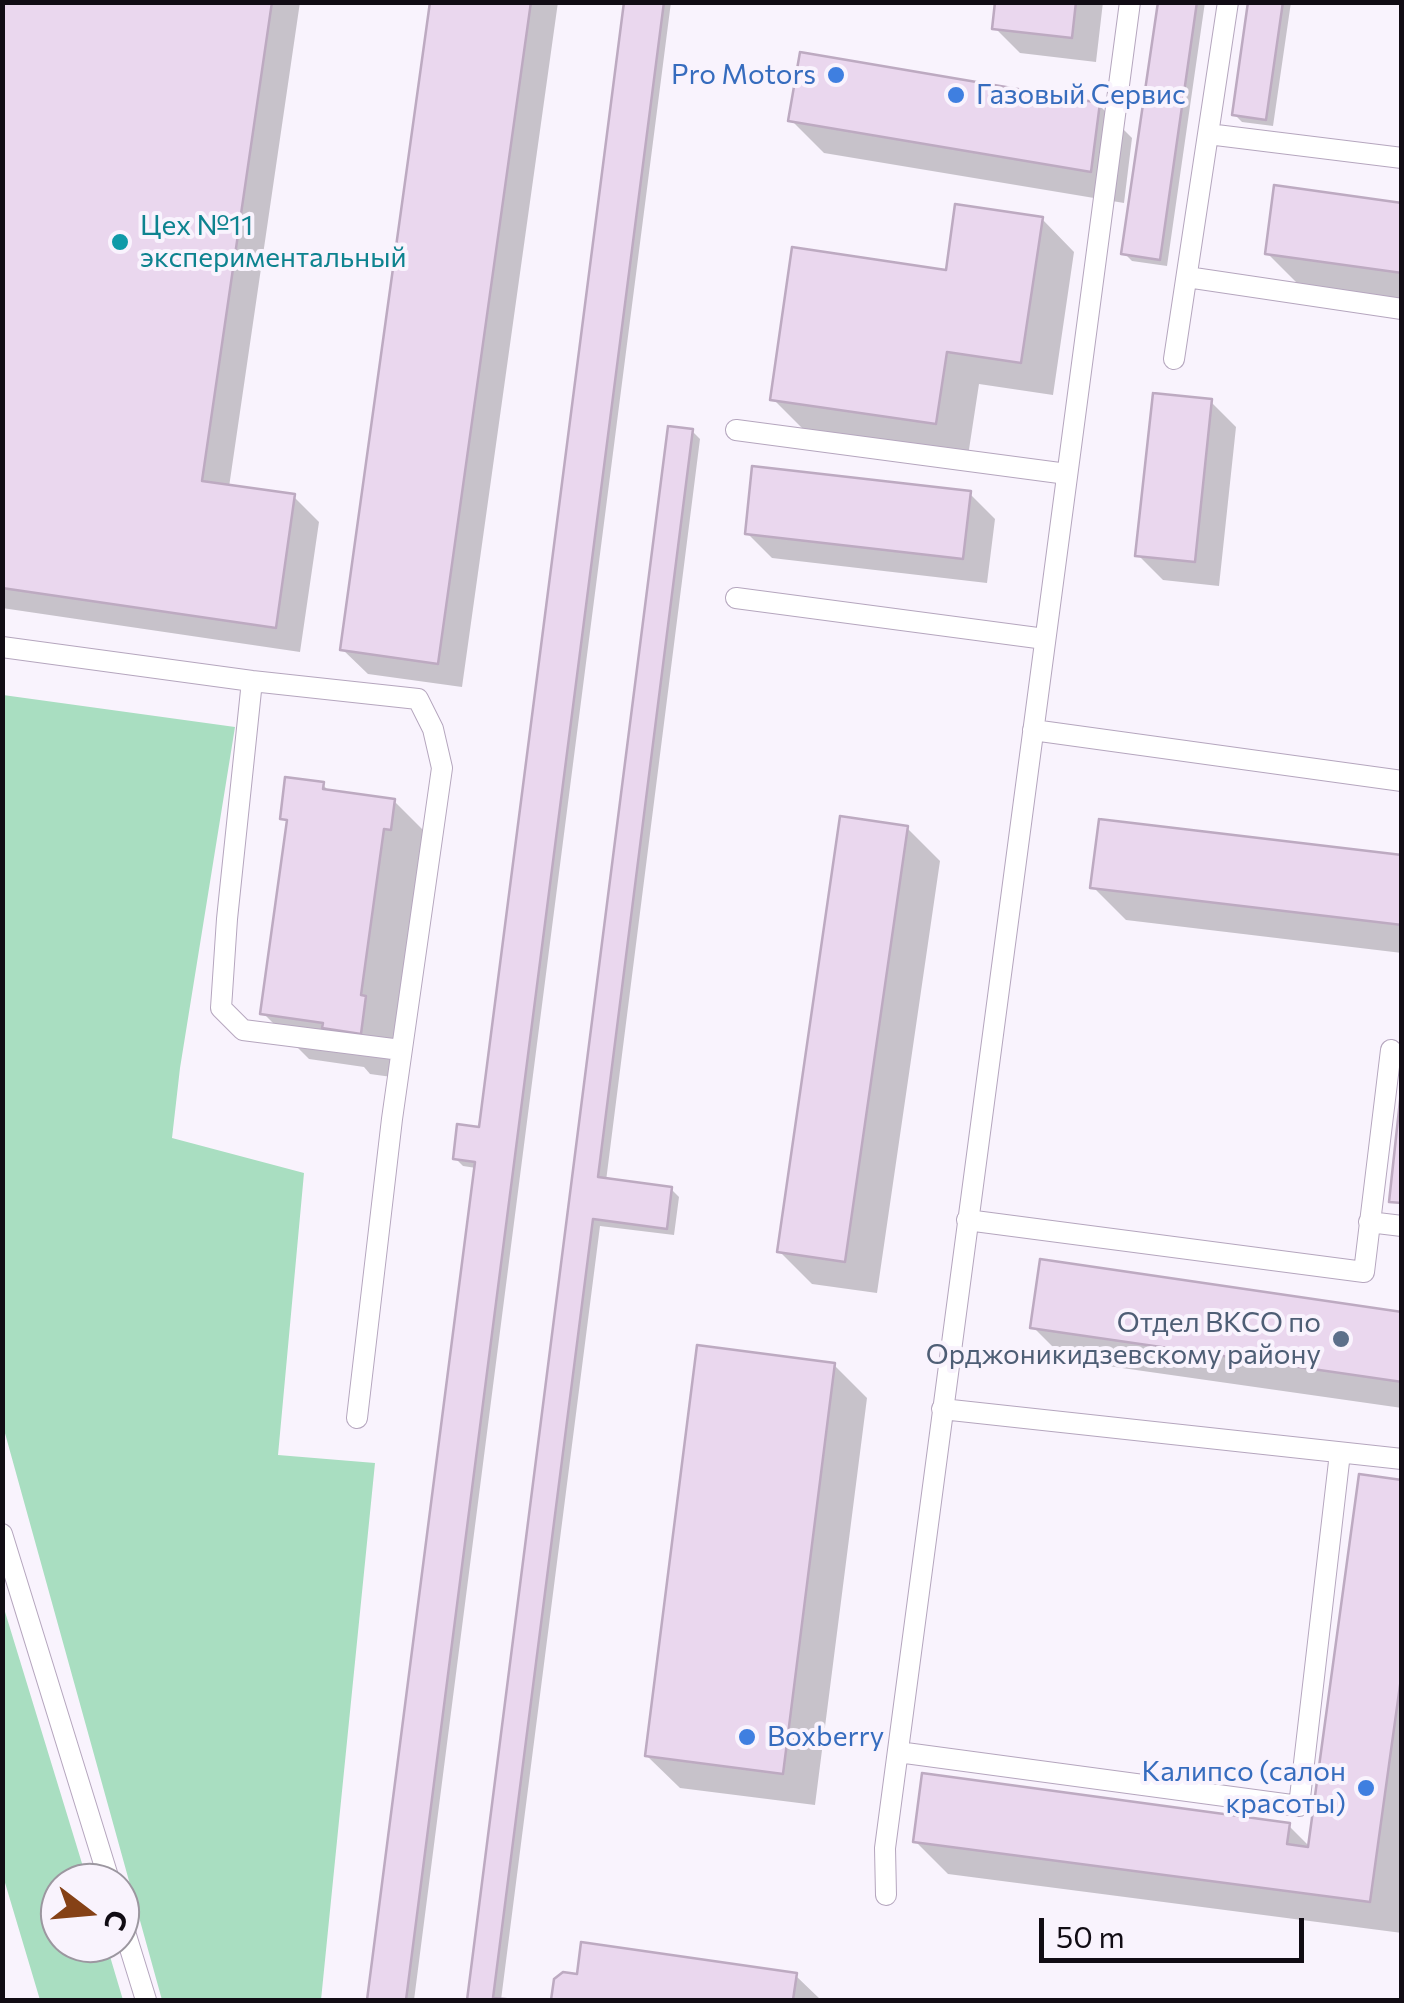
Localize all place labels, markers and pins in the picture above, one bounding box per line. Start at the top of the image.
place label: Pro Motors [671,58,816,92]
marker: Pro Motors [825,64,847,86]
place label: Газовый Сервис [976,78,1186,112]
marker: Газовый Сервис [945,84,967,106]
place label: Цех №11 экспериментальный [140,209,406,275]
marker: Цех №11 экспериментальный [109,231,131,253]
place label: Отдел ВКСО по Орджоникидзевскому району [926,1306,1321,1372]
marker: Отдел ВКСО по Орджоникидзевскому району [1330,1328,1352,1350]
place label: Boxberry [767,1720,884,1754]
marker: Boxberry [736,1726,758,1748]
place label: Калипсо (салон красоты) [1142,1755,1346,1821]
marker: Калипсо (салон красоты) [1355,1777,1377,1799]

